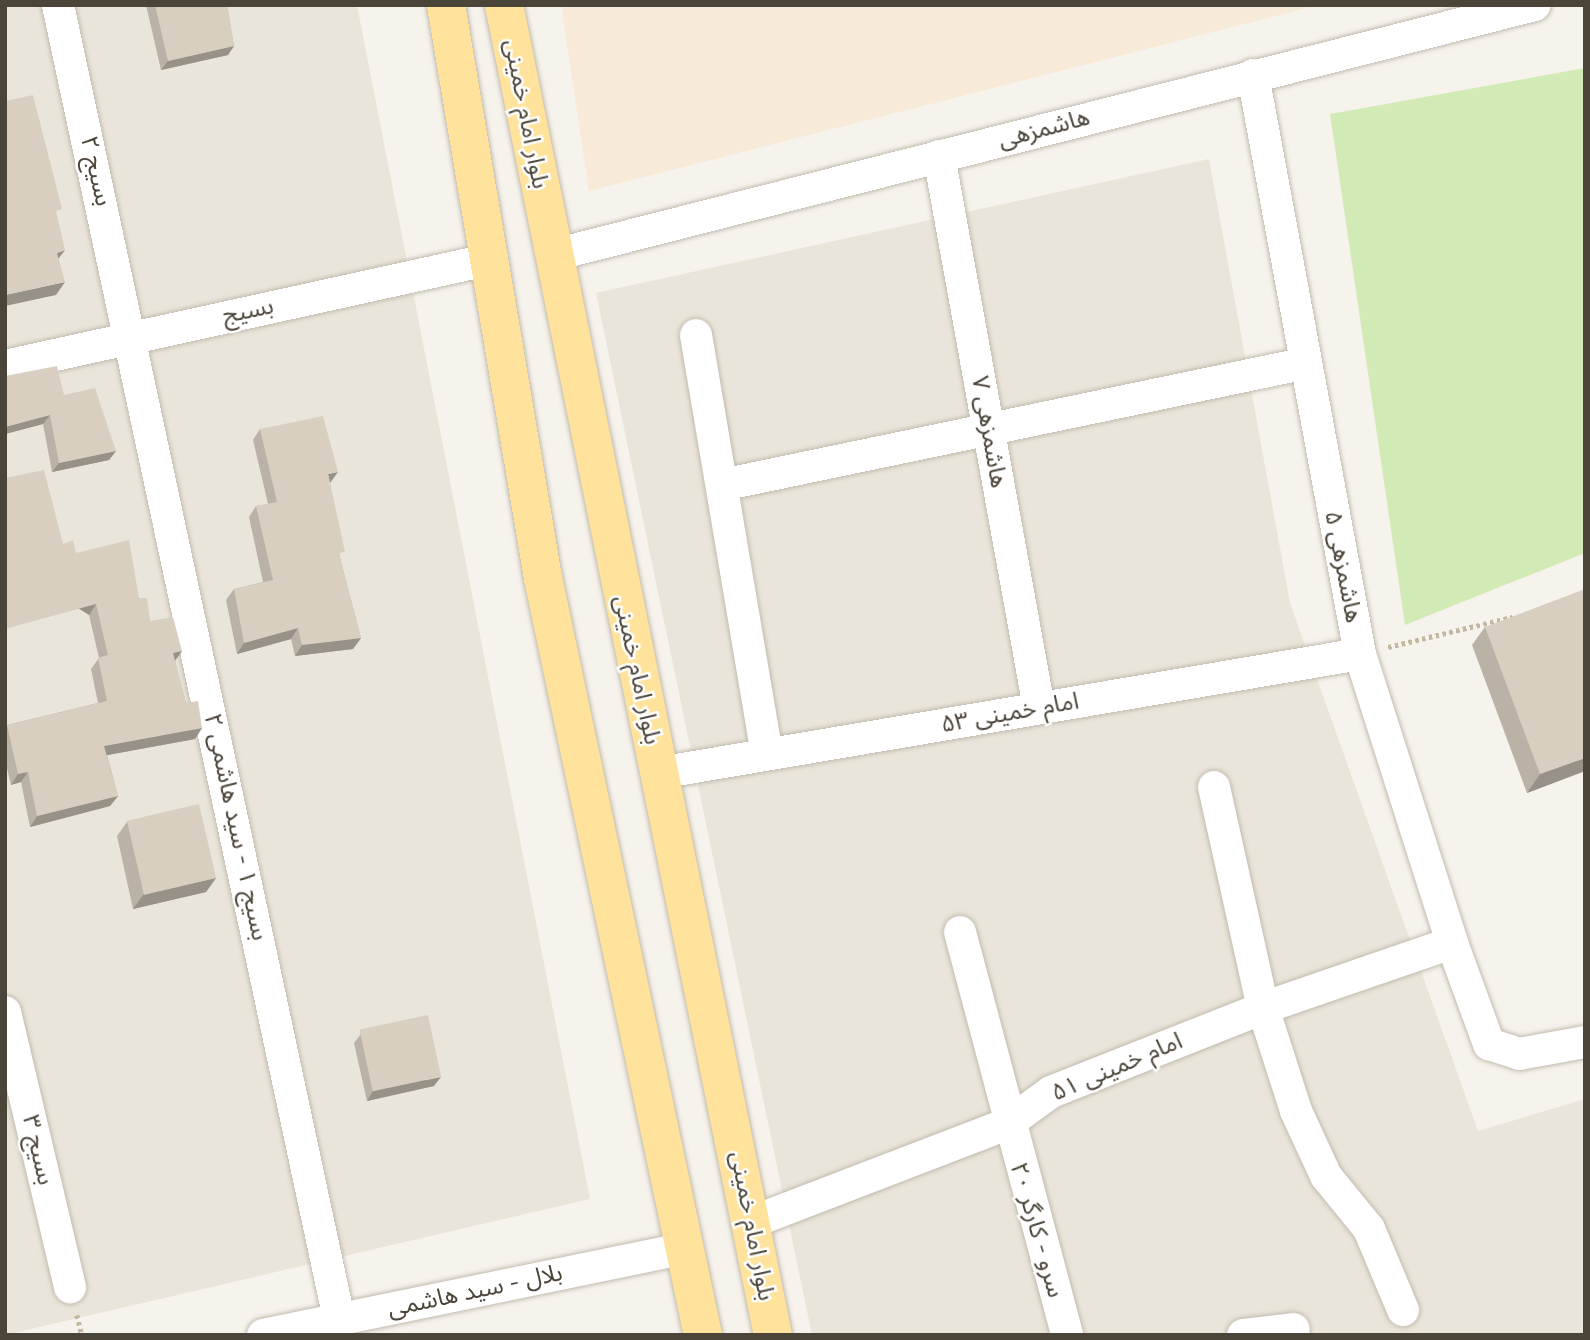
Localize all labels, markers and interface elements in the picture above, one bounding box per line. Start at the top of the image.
street label: بلوار امام خمینی [497,37,555,191]
street label: هاشمزهی [995,103,1093,155]
street label: بسیج ۲ [74,133,118,209]
street label: بسیج [220,292,276,330]
street label: هاشمزهی ۷ [965,374,1013,490]
street label: هاشمزهی ۵ [1318,509,1368,625]
street label: بلوار امام خمینی [607,593,667,747]
street label: امام خمینی ۵۳ [939,687,1081,739]
street label: بسیج ۱ - سید هاشمی ۲ [198,711,274,943]
street label: امام خمینی ۵۱ [1047,1026,1187,1108]
street label: بسیج ۳ [16,1112,60,1188]
street label: بلوار امام خمینی [723,1149,781,1303]
street label: سرو - کارگر ۲۰ [1004,1159,1070,1301]
street label: بلال - سید هاشمی [385,1258,565,1324]

